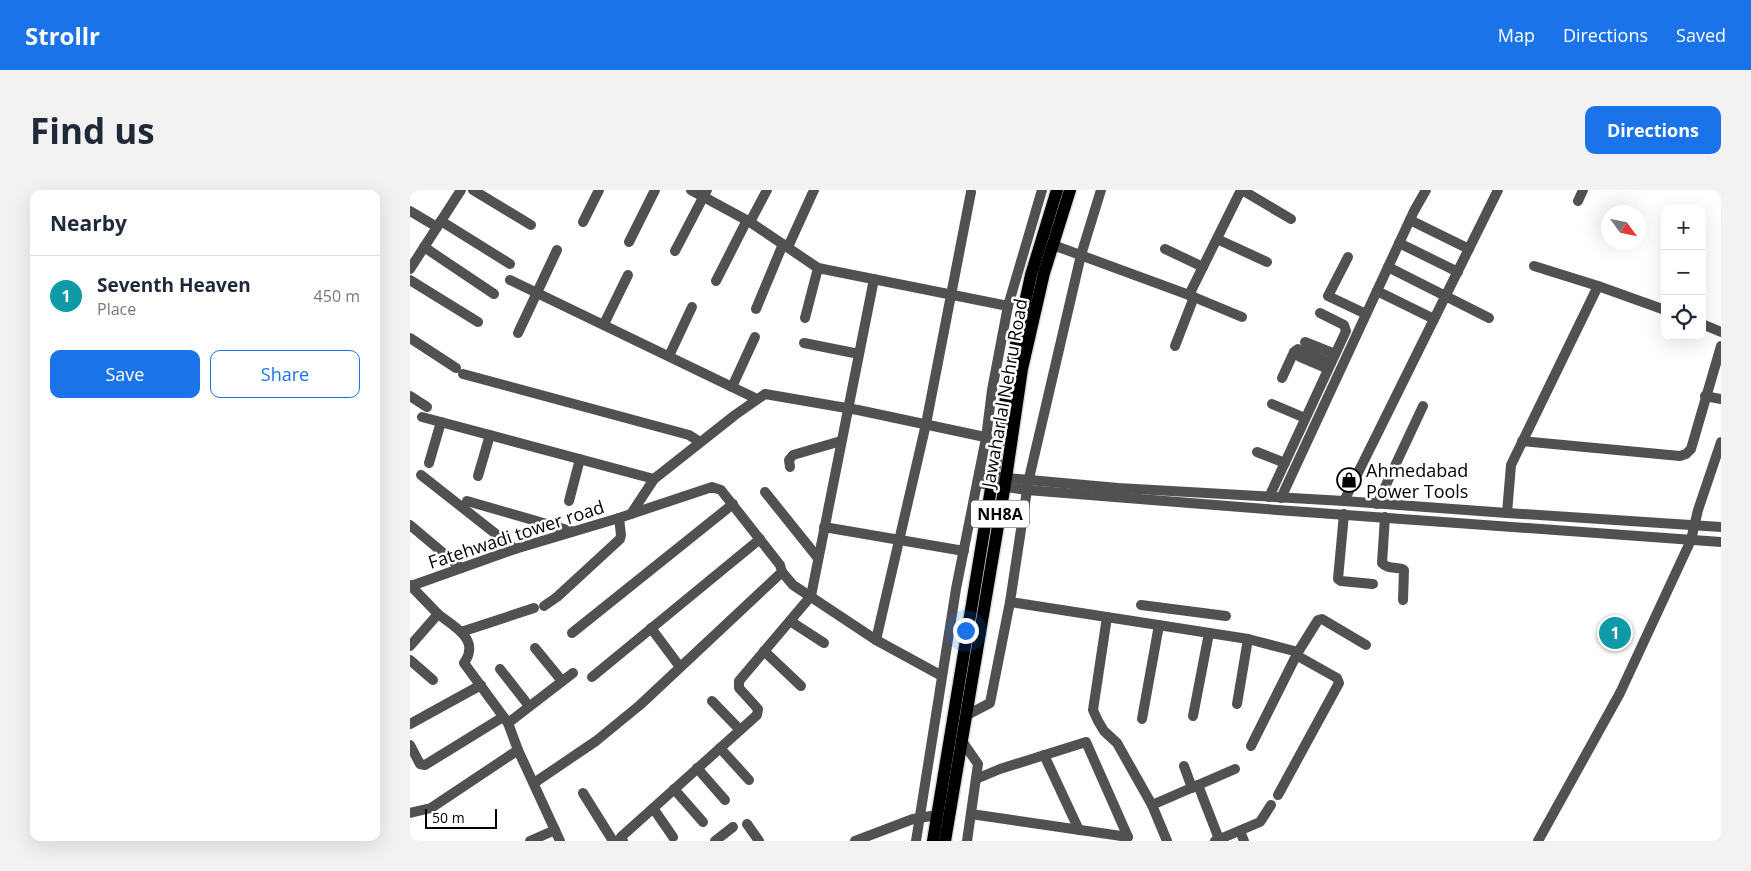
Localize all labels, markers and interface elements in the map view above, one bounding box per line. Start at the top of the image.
text: Strollr [25,19,100,52]
text: Map [1498,23,1535,47]
text: Directions [1563,23,1648,47]
text: Saved [1676,23,1726,47]
button: Directions [1585,106,1721,154]
text: Find us [30,107,155,154]
north arrow [1601,205,1646,250]
map controls [1661,205,1706,340]
button: + [1661,205,1706,250]
text: Nearby [50,209,127,237]
button: − [1661,250,1706,295]
text: Seventh Heaven [97,272,251,298]
text: 1 [61,285,71,307]
text: 450 m [314,285,360,307]
button: locate [1661,295,1706,340]
street label: Jawaharlal Nehru Road [975,297,1032,491]
text: Place [97,298,136,320]
button: Save [50,350,200,398]
button: Share [210,350,360,398]
place label: Ahmedabad Power Tools [1366,458,1468,503]
shop icon: Ahmedabad Power Tools [1336,467,1362,493]
street label: Fatehwadi tower road [425,494,607,574]
road number: NH8A [971,500,1029,528]
pin: 1 [1599,614,1631,652]
your location [953,618,979,644]
scale bar [425,806,498,829]
text: 50 m [432,808,465,827]

